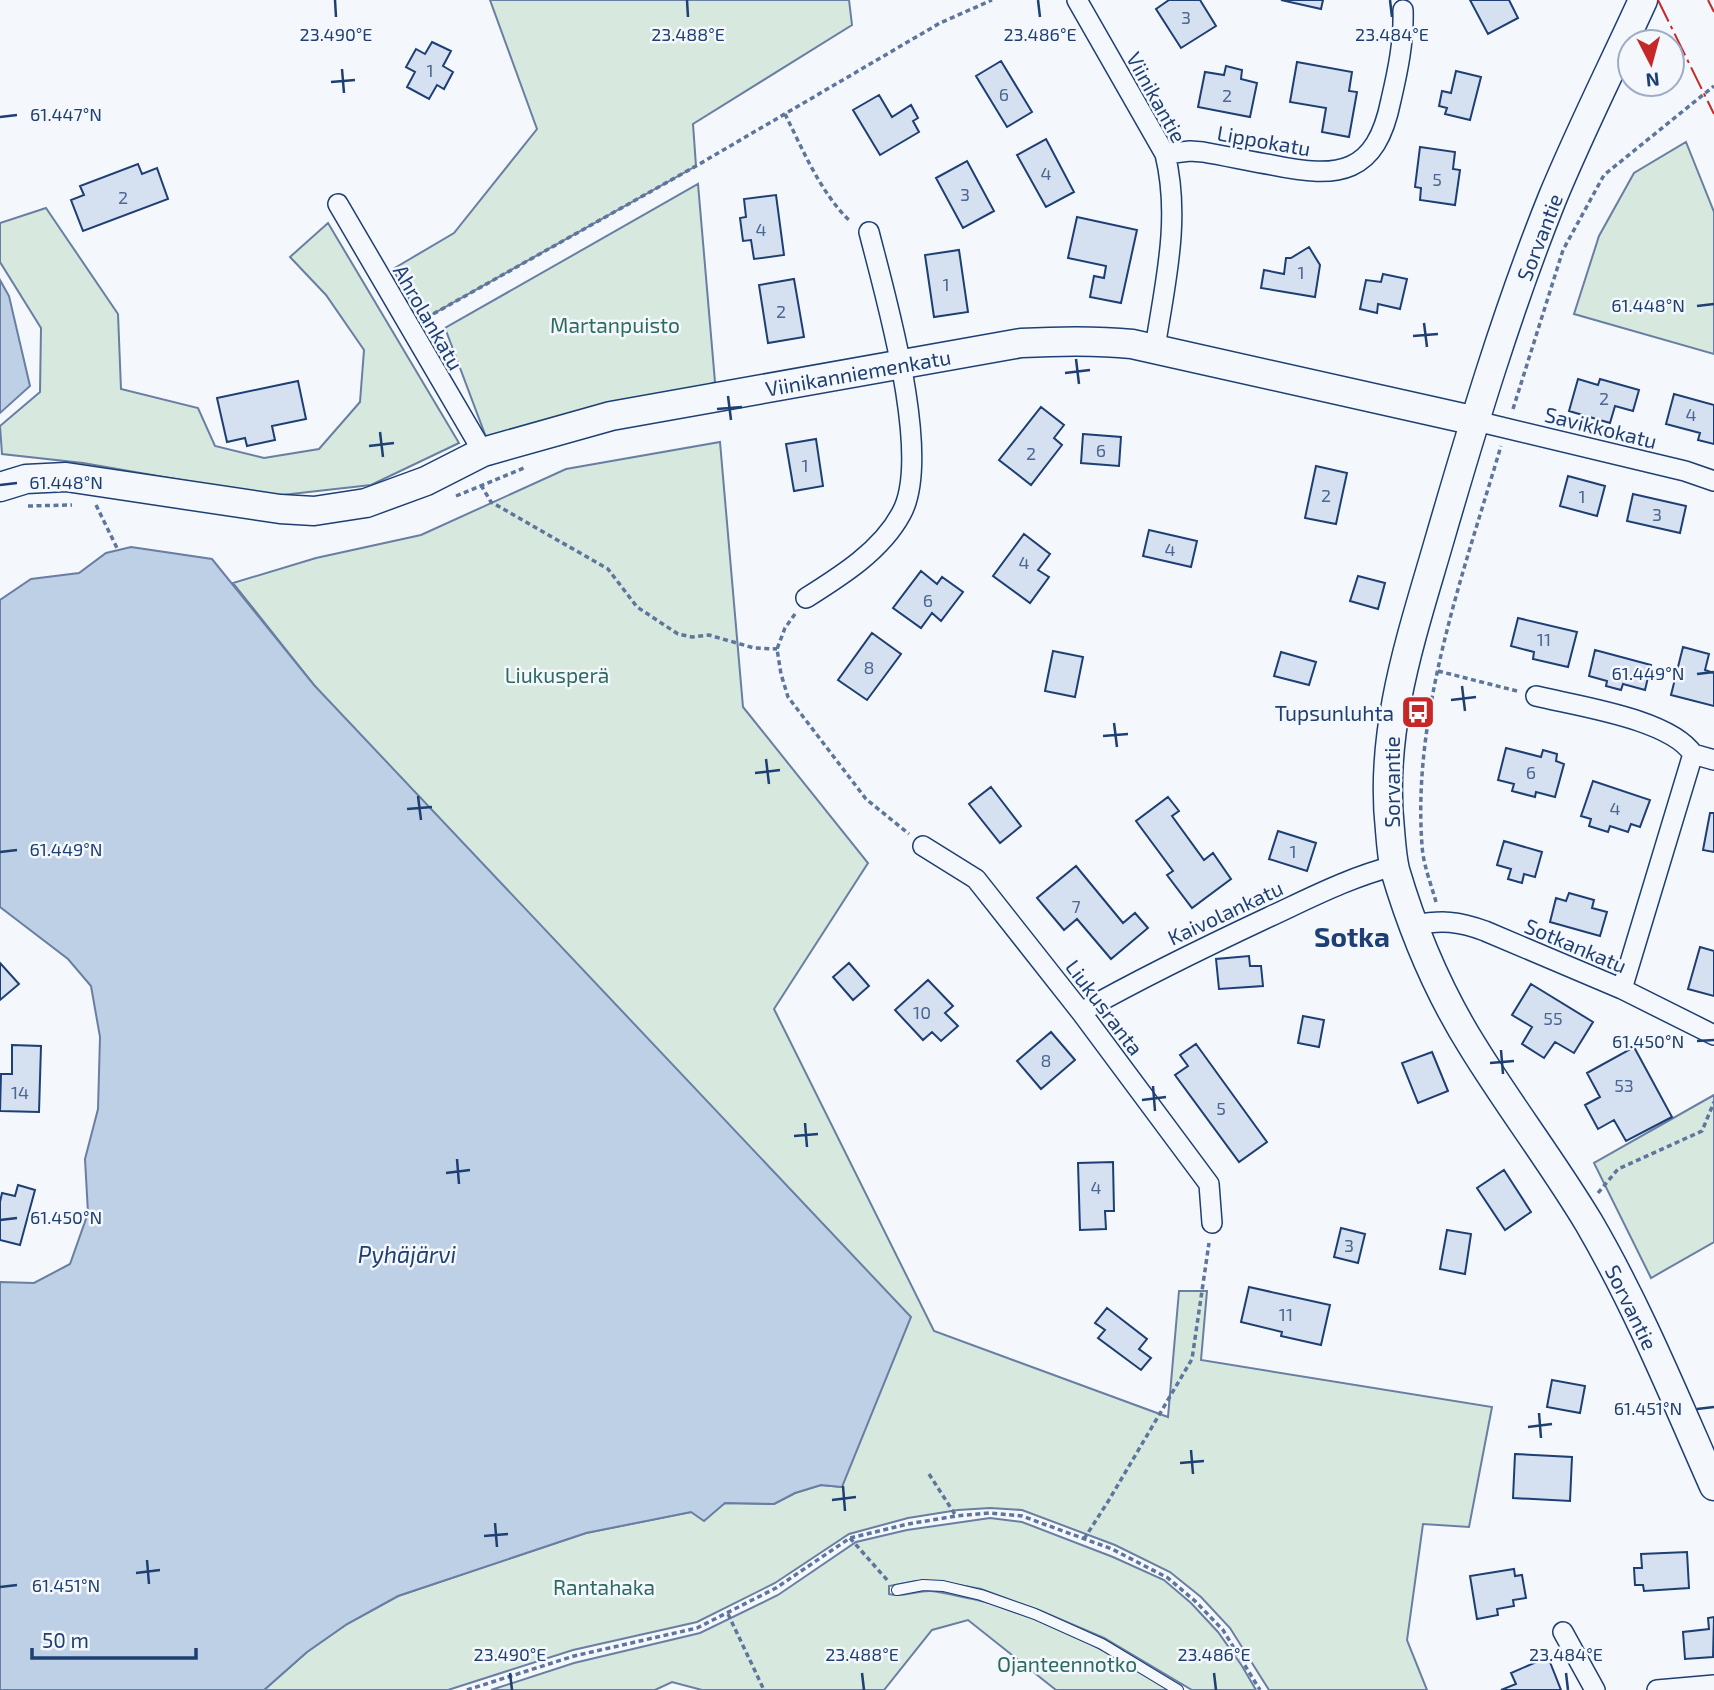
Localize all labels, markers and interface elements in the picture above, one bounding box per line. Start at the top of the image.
house number: 3 [1181,6,1191,28]
text: 23.490°E [300,23,372,45]
text: 23.488°E [651,23,725,45]
text: 23.486°E [1004,23,1077,45]
text: 23.484°E [1355,23,1429,45]
north arrow [1616,28,1686,98]
street label: Viinikantie [1122,47,1192,147]
house number: 1 [426,59,434,81]
text: N [1645,68,1661,93]
house number: 6 [999,83,1009,105]
house number: 2 [1222,84,1232,106]
text: 61.447°N [30,103,102,125]
street label: Lippokatu [1215,119,1313,161]
house number: 4 [1040,162,1052,184]
house number: 5 [1432,168,1442,190]
house number: 3 [960,183,970,205]
house number: 2 [118,186,128,208]
street label: Sorvantie [1511,190,1567,284]
house number: 4 [755,218,767,240]
street label: Ahrolankatu [389,260,469,374]
house number: 1 [1297,261,1305,283]
house number: 1 [942,273,950,295]
text: 61.448°N [1611,294,1685,316]
house number: 2 [776,300,786,322]
park label: Martanpuisto [550,312,680,337]
street label: Viinikanniemenkatu [763,343,953,401]
house number: 2 [1599,387,1609,409]
street label: Savikkokatu [1542,401,1660,453]
house number: 4 [1685,403,1697,425]
house number: 6 [1096,439,1106,461]
house number: 2 [1026,442,1036,464]
house number: 1 [801,454,809,476]
text: 61.448°N [29,471,103,493]
house number: 2 [1321,484,1331,506]
house number: 1 [1578,485,1586,507]
house number: 3 [1652,503,1662,525]
house number: 4 [1164,538,1176,560]
house number: 4 [1018,551,1030,573]
house number: 6 [923,589,933,611]
house number: 11 [1537,628,1551,650]
house number: 8 [864,656,874,678]
park label: Liukusperä [505,662,609,687]
text: 61.449°N [1611,662,1685,684]
bus stop icon: Tupsunluhta [1399,693,1437,731]
place label: Tupsunluhta [1275,700,1394,725]
street label: Sorvantie [1379,736,1404,828]
house number: 6 [1526,761,1536,783]
house number: 4 [1609,797,1621,819]
text: 61.449°N [29,838,103,860]
house number: 1 [1289,840,1297,862]
street label: Kaivolankatu [1163,874,1287,950]
house number: 7 [1071,895,1081,917]
street label: Sotkankatu [1521,912,1631,978]
district label: Sotka [1314,919,1390,953]
street label: Liukusranta [1061,954,1149,1060]
house number: 10 [913,1001,931,1023]
house number: 55 [1543,1007,1563,1029]
text: 61.450°N [1612,1030,1684,1052]
house number: 8 [1041,1049,1051,1071]
house number: 53 [1614,1074,1634,1096]
house number: 14 [11,1081,29,1103]
house number: 5 [1216,1097,1226,1119]
house number: 4 [1090,1176,1102,1198]
text: 61.450°N [30,1206,102,1228]
house number: 3 [1344,1234,1354,1256]
water label: Pyhäjärvi [358,1240,456,1268]
street label: Sorvantie [1601,1260,1663,1354]
house number: 11 [1279,1303,1293,1325]
text: 61.451°N [1614,1397,1682,1419]
text: 61.451°N [32,1574,100,1596]
park label: Rantahaka [553,1574,655,1599]
scale bar [32,1616,196,1660]
text: 50 m [42,1627,89,1652]
text: 23.490°E [474,1643,546,1665]
text: 23.488°E [825,1643,899,1665]
text: 23.486°E [1178,1643,1251,1665]
text: 23.484°E [1529,1643,1603,1665]
park label: Ojanteennotko [997,1651,1137,1677]

